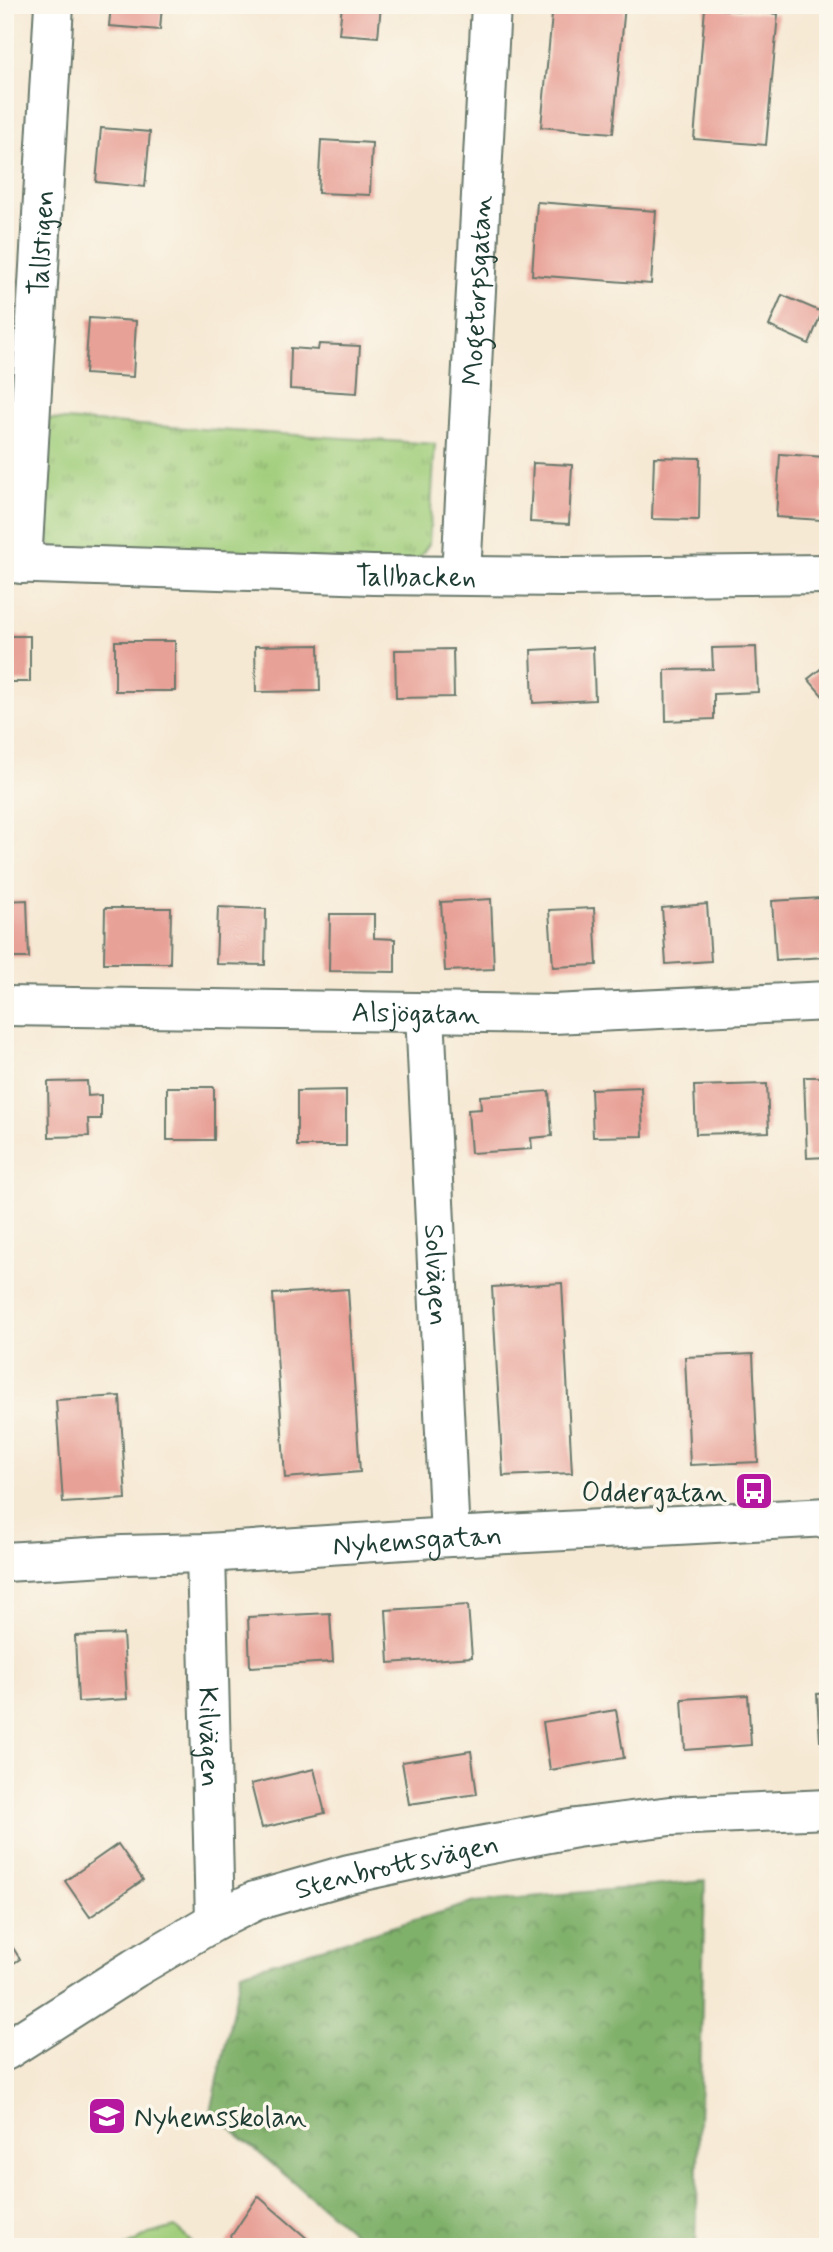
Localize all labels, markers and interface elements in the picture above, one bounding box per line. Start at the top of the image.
street label: Tallstigen [21,189,64,296]
street label: Mogetorpsgatan [455,194,502,387]
street label: Tallbacken [355,558,476,597]
street label: Alsjögatan [351,995,480,1034]
street label: Solvägen [414,1223,456,1327]
bus stop icon: Oddergatan [733,1470,775,1512]
place label: Oddergatan [581,1475,727,1512]
street label: Nyhemsgatan [332,1518,503,1566]
street label: Kilvägen [188,1686,228,1788]
street label: Stenbrottsvägen [291,1827,502,1910]
school or university icon: Nyhemsskolan [86,2095,128,2137]
place label: Nyhemsskolan [134,2100,307,2137]

